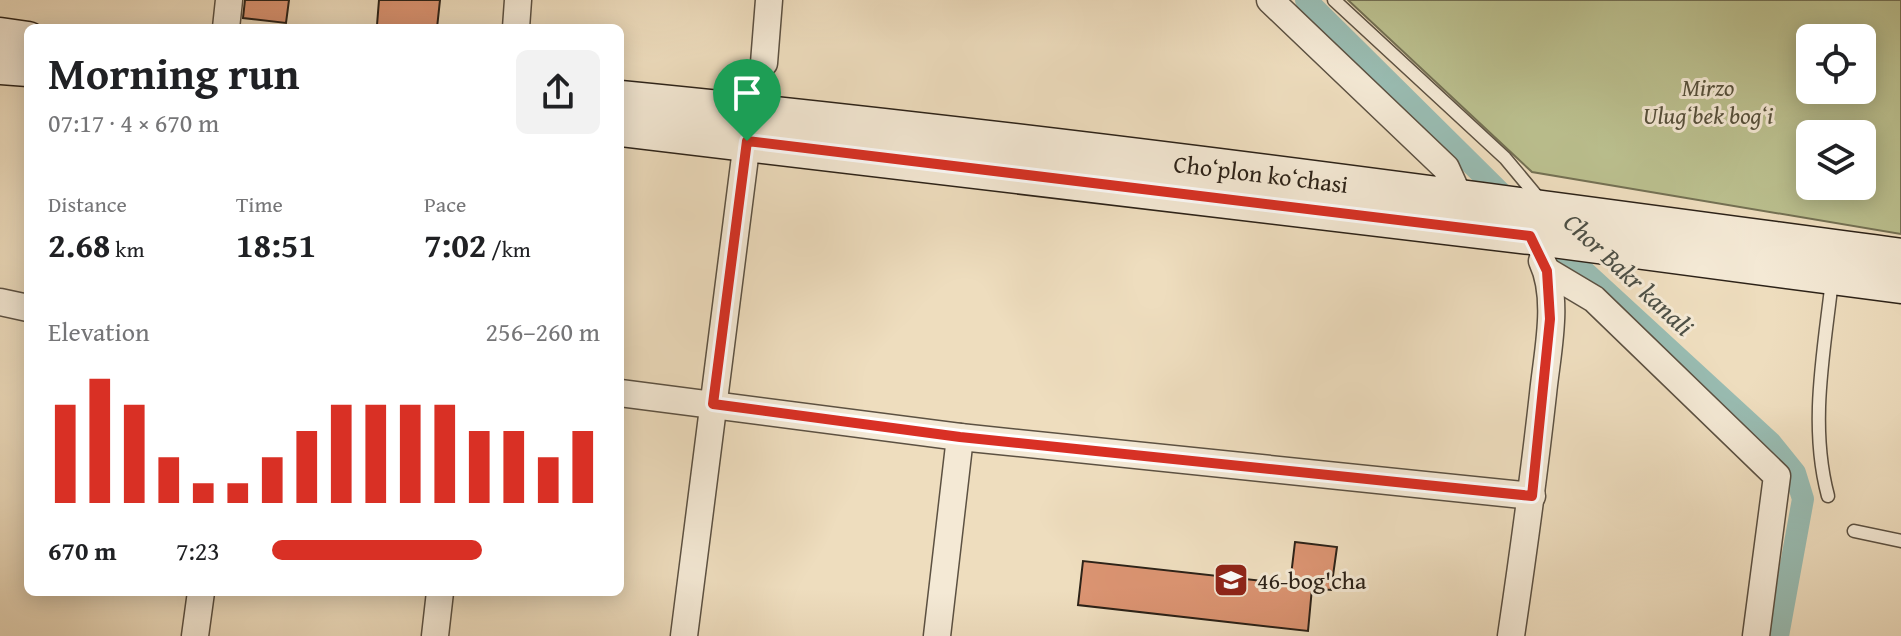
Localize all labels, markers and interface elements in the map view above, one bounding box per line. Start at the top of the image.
map controls [1796,24,1876,200]
button: locate [1796,24,1876,104]
text: Morning run [48,41,299,105]
button: share [516,50,600,134]
pin [713,59,781,141]
park label: Mirzo Ulugʻbek bogʻi [1643,70,1773,133]
icon: arrive [725,71,769,115]
text: 07:17 · 4 × 670 m [48,103,219,142]
button: layers [1796,120,1876,200]
street label: Choʻplon koʻchasi [1172,146,1350,202]
text: Distance [48,188,127,220]
text: Time [236,188,283,220]
text: Pace [424,188,466,220]
water label: Chor Bakr kanali [1555,203,1703,345]
text: 2.68 [48,220,110,269]
text: 18:51 [236,220,316,269]
text: 7:02 [424,220,486,269]
text: km [110,233,144,265]
text: /km [486,233,531,265]
text: Elevation [48,312,150,351]
text: 256–260 m [486,312,600,351]
text: 670 m [48,531,116,570]
text: 7:23 [176,531,220,570]
school or university icon: 46-bog'cha [1212,561,1250,599]
place label: 46-bog'cha [1257,563,1367,598]

